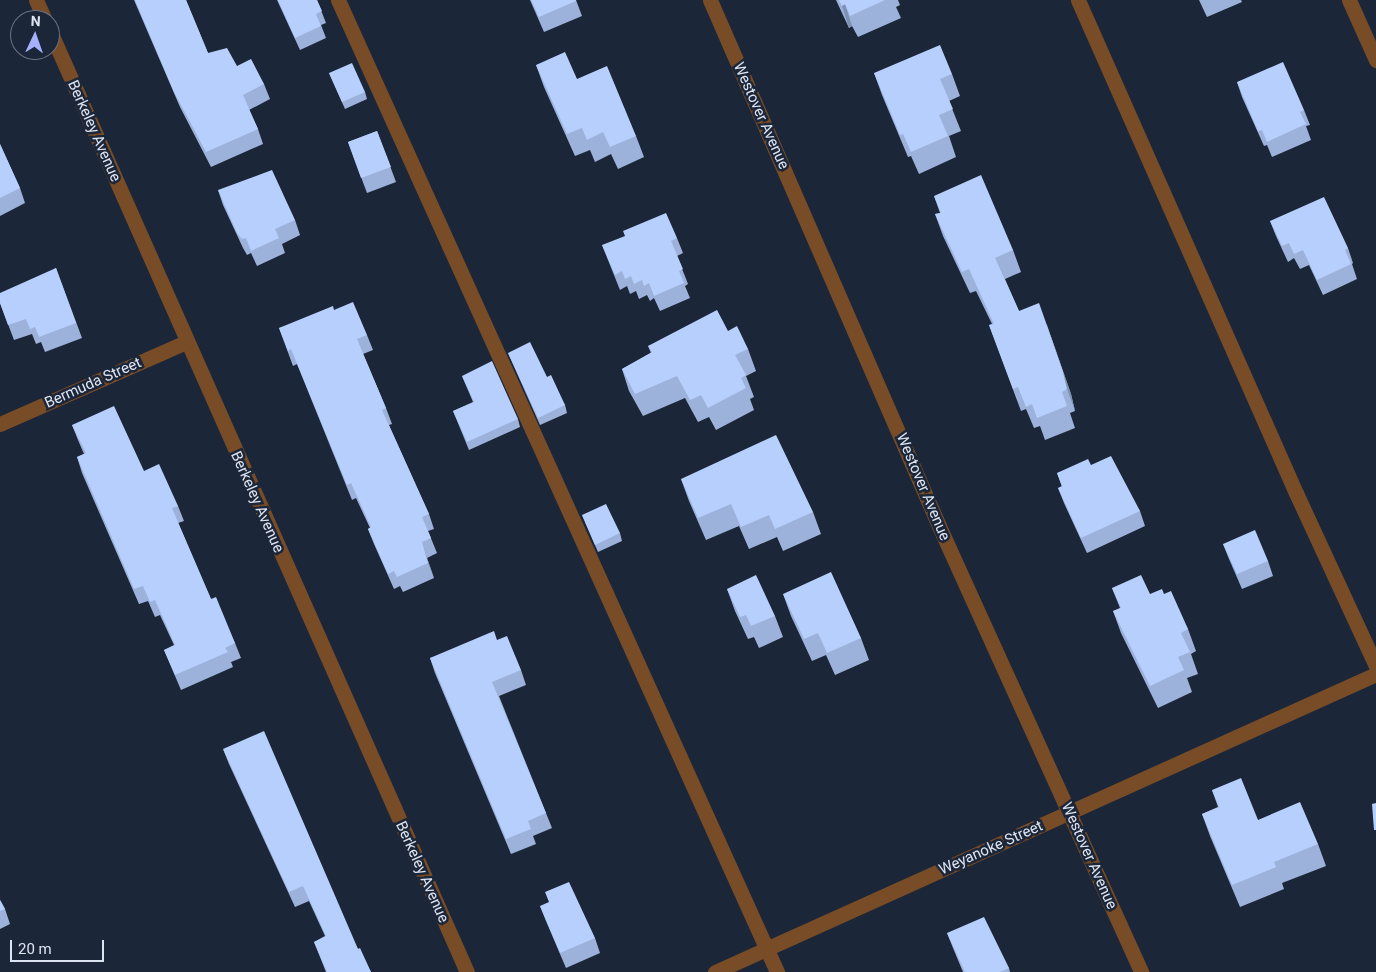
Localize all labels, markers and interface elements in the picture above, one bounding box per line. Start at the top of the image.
north arrow [10,10,60,60]
text: N [30,13,41,29]
street label: Westover Avenue [729,60,793,172]
street label: Berkeley Avenue [64,77,124,185]
street label: Bermuda Street [42,354,144,412]
street label: Westover Avenue [892,431,954,543]
street label: Berkeley Avenue [227,448,287,556]
street label: Westover Avenue [1057,800,1121,912]
street label: Weyanoke Street [936,817,1046,879]
street label: Berkeley Avenue [392,818,452,926]
scale bar [12,930,106,962]
text: 20 m [18,940,52,958]

